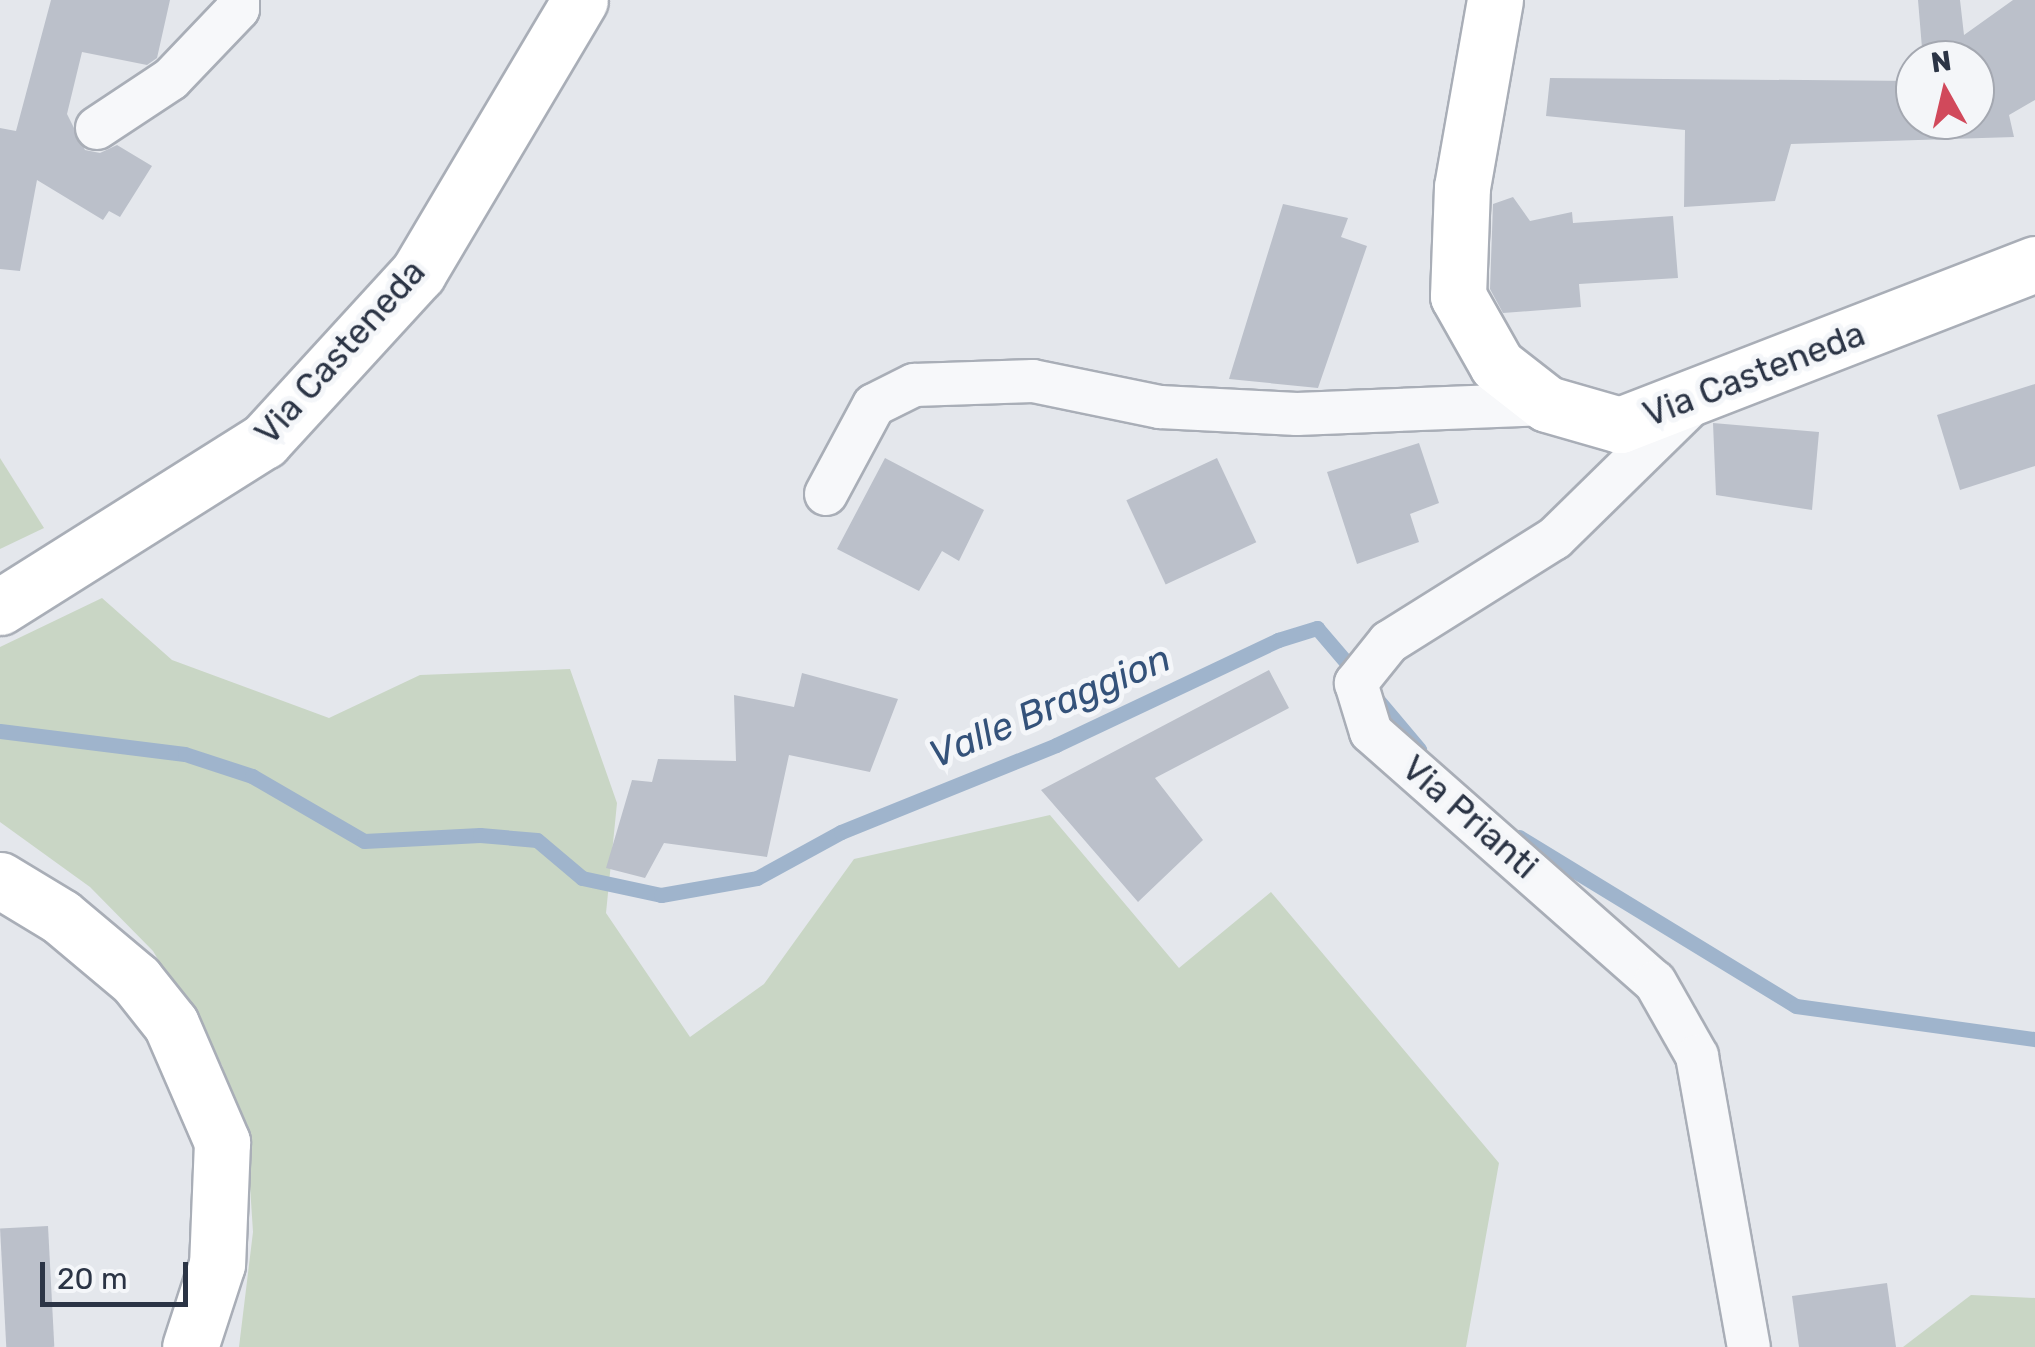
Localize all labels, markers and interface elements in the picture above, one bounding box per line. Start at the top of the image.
north arrow [1895,40,1995,140]
text: N [1929,44,1953,80]
street label: Via Casteneda [246,251,434,453]
street label: Via Casteneda [1637,312,1871,436]
water label: Valle Braggion [922,636,1178,778]
street label: Via Prianti [1394,747,1546,887]
scale bar [45,1242,192,1304]
text: 20 m [57,1261,128,1297]

